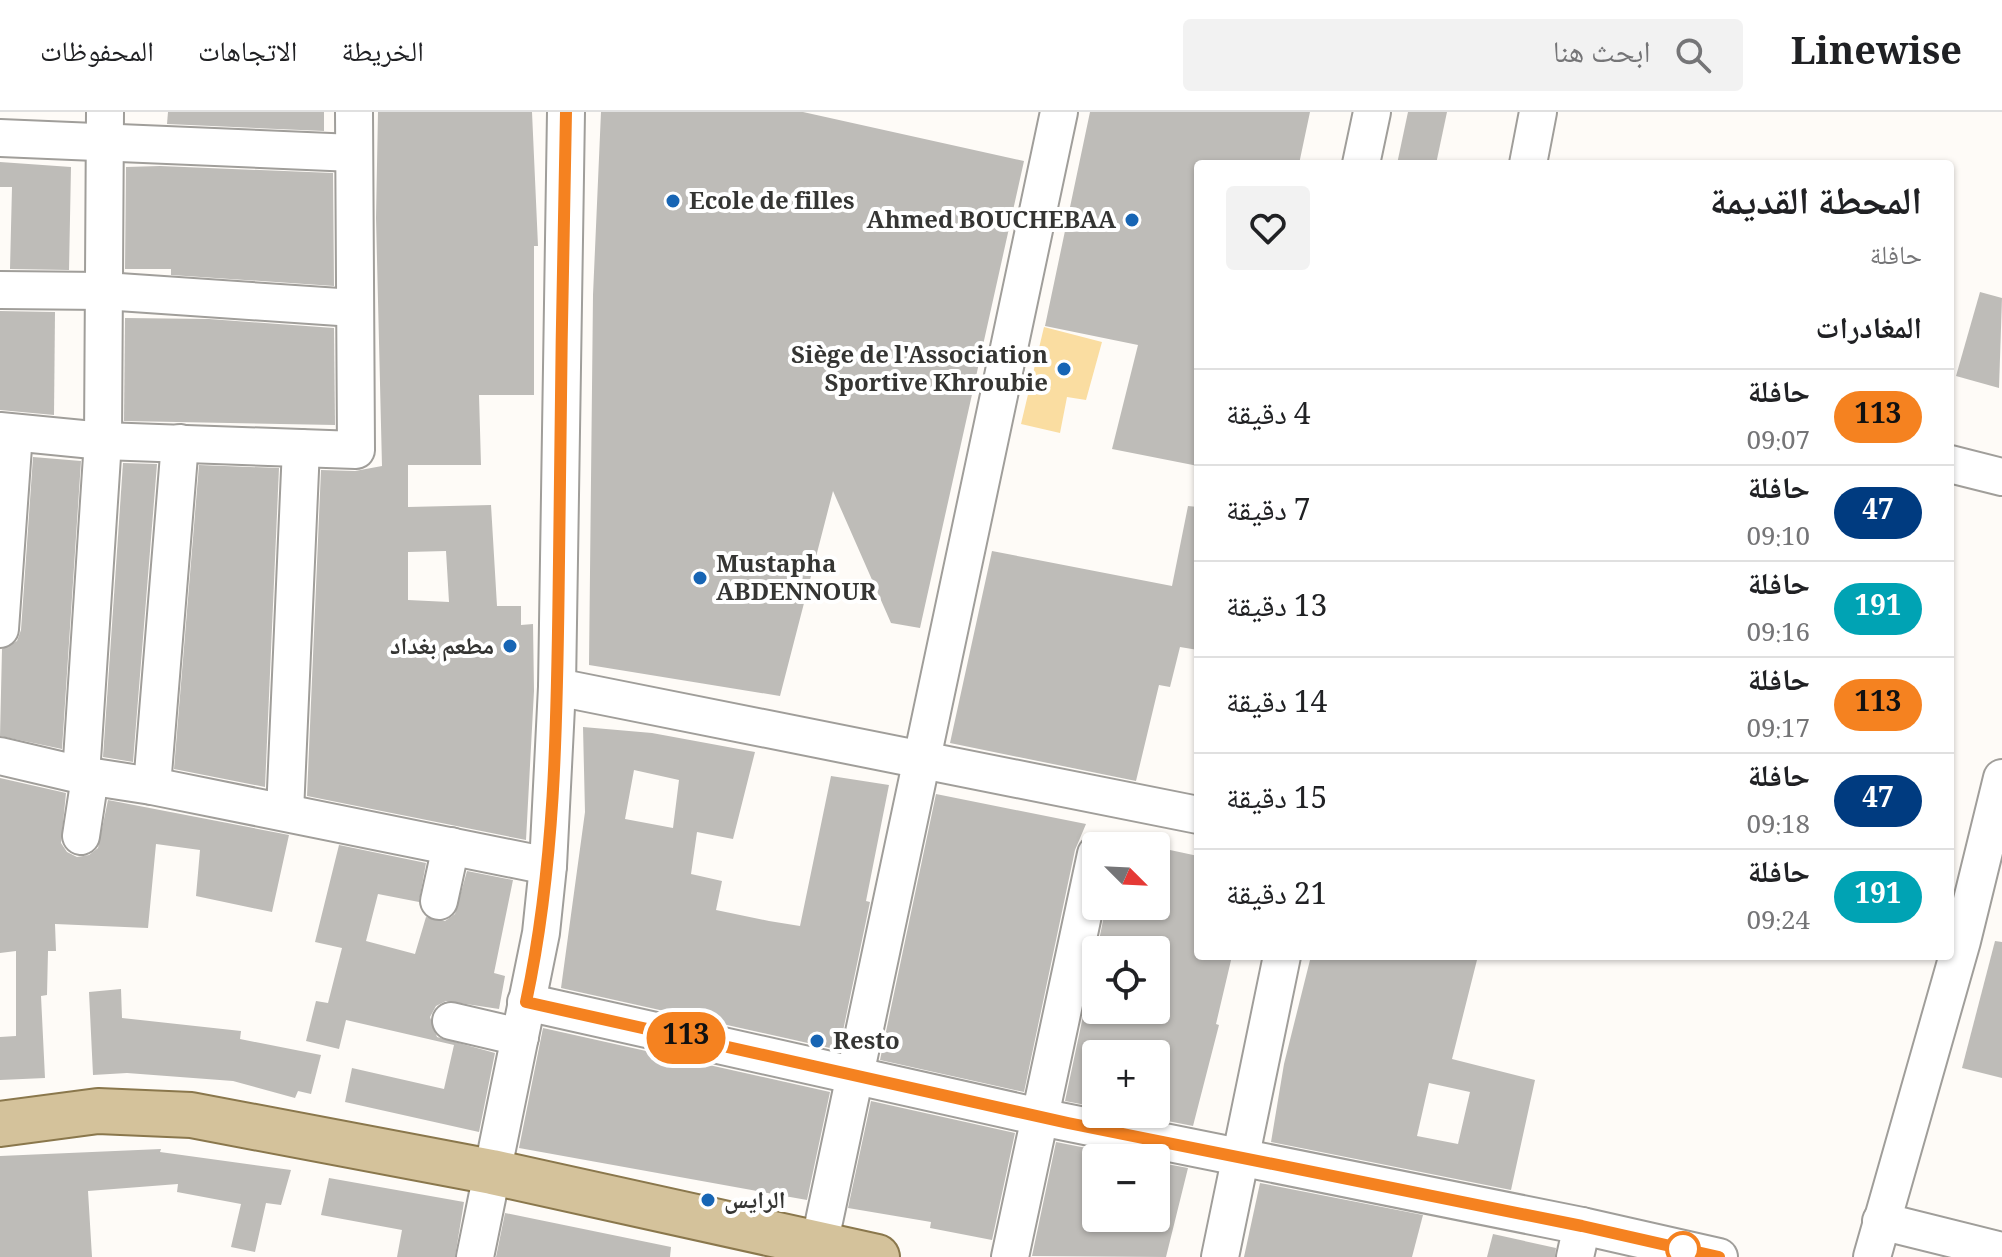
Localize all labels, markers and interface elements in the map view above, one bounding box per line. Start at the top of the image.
search box [1183,19,1743,91]
text: Linewise [1791,23,1962,88]
text: ابحث هنا [1553,30,1651,81]
text: المحفوظات [40,31,154,79]
text: الاتجاهات [198,31,297,79]
text: الخريطة [341,31,424,79]
icon: search [1671,33,1715,77]
text: المحطة القديمة [1710,173,1922,238]
place label: Ecole de filles [689,183,855,224]
button: heart [1226,186,1310,270]
marker: Ecole de filles [664,192,682,210]
place label: Ahmed BOUCHEBAA [867,202,1117,243]
marker: Ahmed BOUCHEBAA [1123,211,1141,229]
text: حافلة [1870,236,1922,280]
text: المغادرات [1815,306,1922,357]
place label: Siège de l'Association Sportive Khroubie [791,337,1048,406]
marker: Siège de l'Association Sportive Khroubie [1055,360,1073,378]
text: حافلة [1748,370,1810,421]
text: 4 دقيقة [1226,392,1310,443]
text: 113 [1855,393,1901,441]
text: 09:07 [1747,421,1810,465]
text: حافلة [1748,466,1810,517]
text: 7 دقيقة [1226,488,1310,539]
text: 47 [1862,489,1894,537]
text: 09:10 [1747,517,1810,561]
place label: Mustapha ABDENNOUR [716,546,877,615]
text: حافلة [1748,562,1810,613]
marker: Mustapha ABDENNOUR [691,569,709,587]
text: 13 دقيقة [1226,584,1327,635]
text: 191 [1855,585,1901,633]
text: 09:16 [1747,613,1810,657]
place label: مطعم بغداد [390,628,494,669]
marker: مطعم بغداد [501,637,519,655]
text: حافلة [1748,658,1810,709]
text: 14 دقيقة [1226,680,1327,731]
text: 113 [1855,681,1901,729]
text: 09:17 [1747,709,1810,753]
text: حافلة [1748,754,1810,805]
text: 15 دقيقة [1226,776,1327,827]
text: 47 [1862,777,1894,825]
text: 09:18 [1747,805,1810,849]
north arrow [1082,832,1170,920]
map controls [1082,832,1170,1232]
text: حافلة [1748,850,1810,901]
text: 21 دقيقة [1226,872,1327,923]
text: 191 [1855,873,1901,921]
text: 09:24 [1747,901,1810,945]
button: locate [1082,936,1170,1024]
line badge: 113 [640,1012,732,1064]
text: 113 [663,1014,709,1062]
place label: Resto [833,1023,900,1064]
marker: Resto [808,1032,826,1050]
button: + [1082,1040,1170,1128]
button: − [1082,1144,1170,1232]
place label: الرايس [724,1182,786,1223]
marker: الرايس [699,1191,717,1209]
unlabelled marker [1666,1232,1700,1257]

